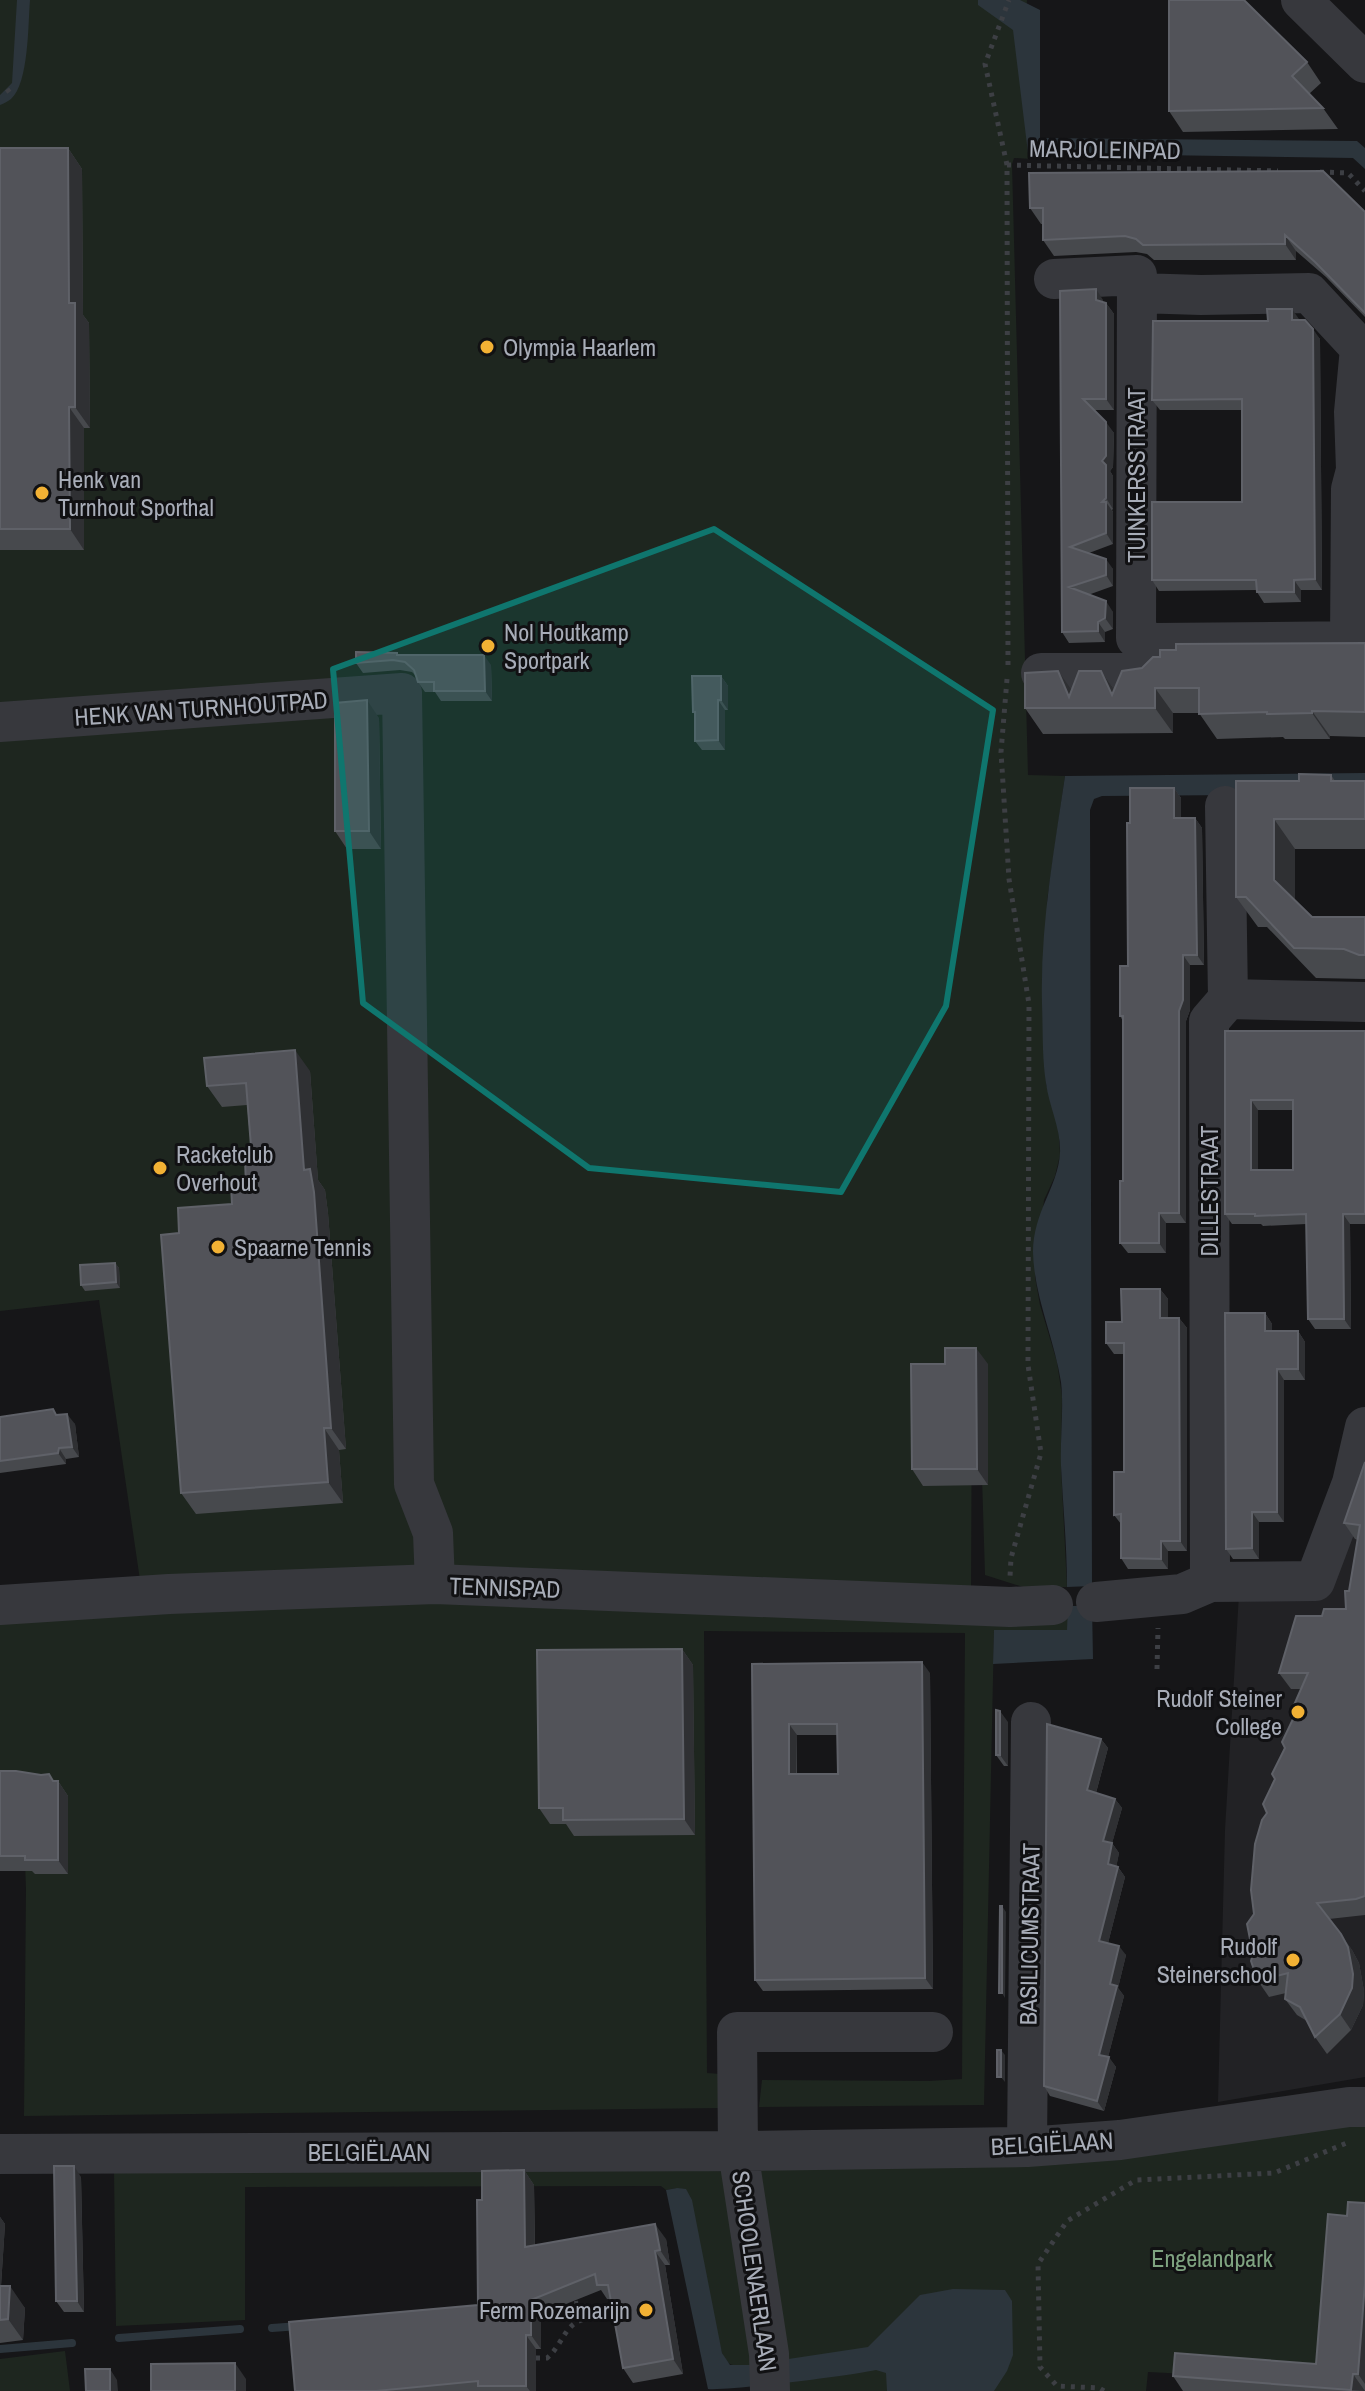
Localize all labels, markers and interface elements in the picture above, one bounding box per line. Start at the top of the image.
street label: MARJOLEINPAD [1029,132,1181,166]
place label: Olympia Haarlem [503,331,656,363]
marker: Olympia Haarlem [478,338,496,356]
street label: TUINKERSSTRAAT [1120,387,1152,563]
place label: Henk van Turnhout Sporthal [58,463,214,523]
marker: Henk van Turnhout Sporthal [33,484,51,502]
place label: Nol Houtkamp Sportpark [504,616,629,676]
marker: Nol Houtkamp Sportpark [479,637,497,655]
street label: HENK VAN TURNHOUTPAD [73,683,329,733]
street label: DILLESTRAAT [1193,1126,1225,1256]
place label: Racketclub Overhout [176,1138,273,1198]
marker: Racketclub Overhout [151,1159,169,1177]
place label: Spaarne Tennis [234,1231,372,1263]
marker: Spaarne Tennis [209,1238,227,1256]
street label: TENNISPAD [449,1569,561,1605]
place label: Rudolf Steiner College [1156,1682,1282,1742]
marker: Rudolf Steiner College [1289,1703,1307,1721]
street label: BASILICUMSTRAAT [1011,1843,1047,2025]
place label: Rudolf Steinerschool [1157,1930,1278,1990]
marker: Rudolf Steinerschool [1284,1951,1302,1969]
street label: BELGIËLAAN [990,2124,1114,2162]
street label: BELGIËLAAN [308,2136,430,2168]
street label: SCHOOLENAERLAAN [725,2169,785,2373]
park label: Engelandpark [1151,2242,1273,2274]
place label: Ferm Rozemarijn [479,2294,630,2326]
marker: Ferm Rozemarijn [637,2301,655,2319]

